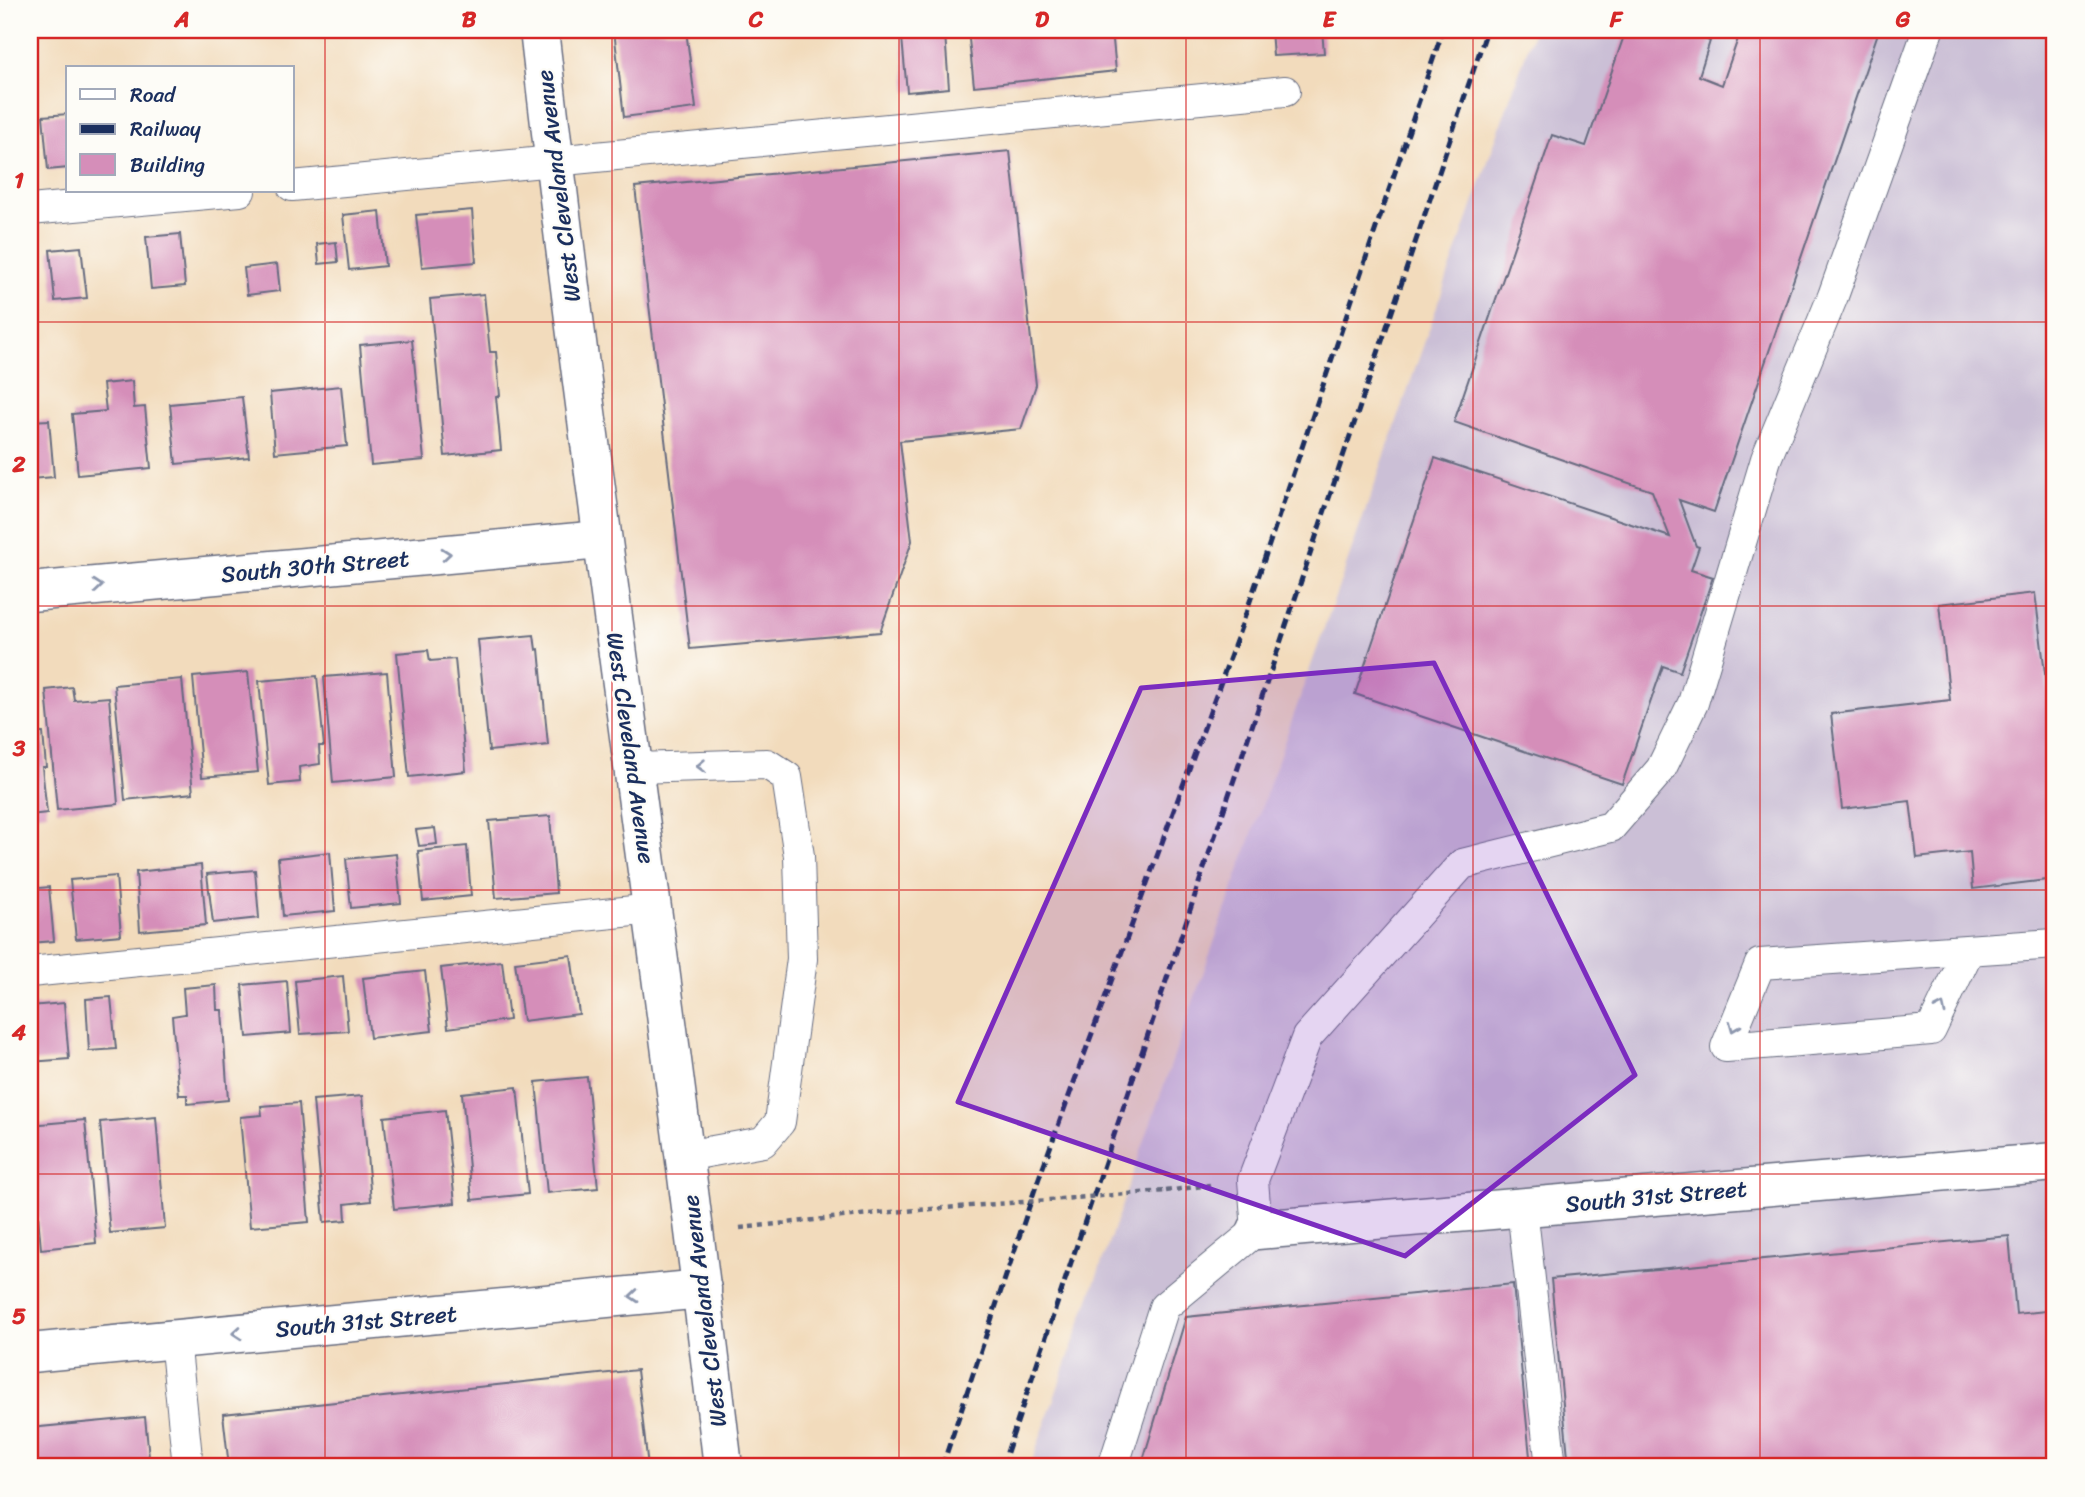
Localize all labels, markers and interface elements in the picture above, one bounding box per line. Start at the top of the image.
text: A [173,0,190,40]
text: B [462,0,477,40]
text: C [748,0,764,40]
text: D [1035,0,1050,40]
text: E [1323,0,1338,40]
text: F [1609,0,1624,40]
text: G [1895,0,1911,40]
legend [66,66,294,192]
street label: West Cleveland Avenue [524,67,593,304]
text: Road [130,76,177,114]
text: Railway [130,110,201,148]
text: Building [130,146,206,184]
text: 1 [14,160,24,201]
text: 2 [11,444,26,485]
street label: South 30th Street [219,538,411,595]
one-way arrow [441,547,452,562]
one-way arrow [93,579,104,594]
street label: West Cleveland Avenue [594,630,667,867]
text: 3 [12,728,26,769]
one-way arrow [696,758,706,774]
one-way arrow [1933,1003,1947,1015]
text: 4 [11,1012,27,1053]
one-way arrow [1728,1020,1742,1032]
street label: South 31st Street [1564,1168,1749,1225]
street label: West Cleveland Avenue [670,1192,739,1429]
one-way arrow [628,1288,640,1303]
street label: South 31st Street [274,1293,459,1350]
text: 5 [12,1296,26,1337]
one-way arrow [231,1325,242,1340]

